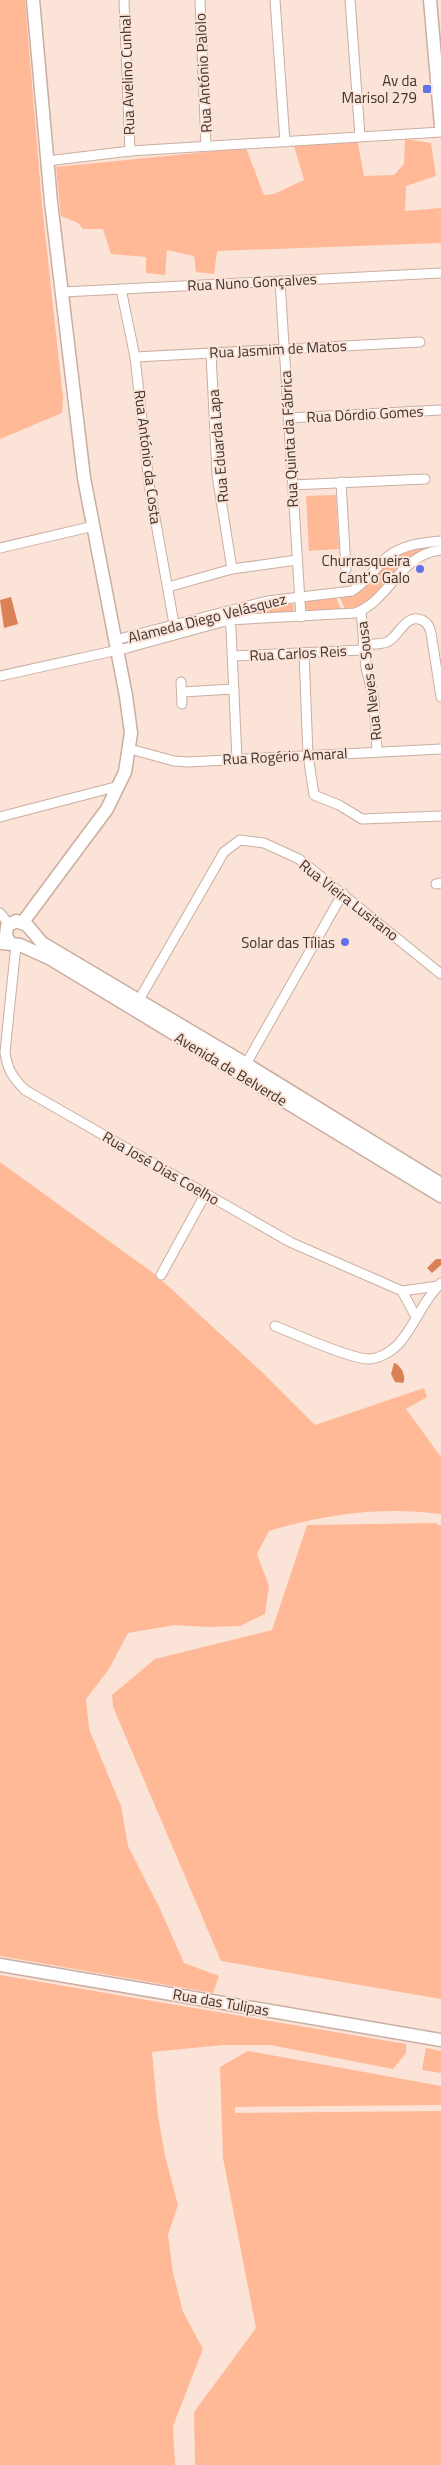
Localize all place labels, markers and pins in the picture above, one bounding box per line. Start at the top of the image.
place label: Av da Marisol 279 [342,69,417,109]
marker: Av da Marisol 279 [421,83,433,95]
place label: Churrasqueira Cant'o Galo [322,549,410,589]
marker: Churrasqueira Cant'o Galo [414,563,426,575]
place label: Solar das Tílias [241,931,335,954]
marker: Solar das Tílias [339,936,351,948]

